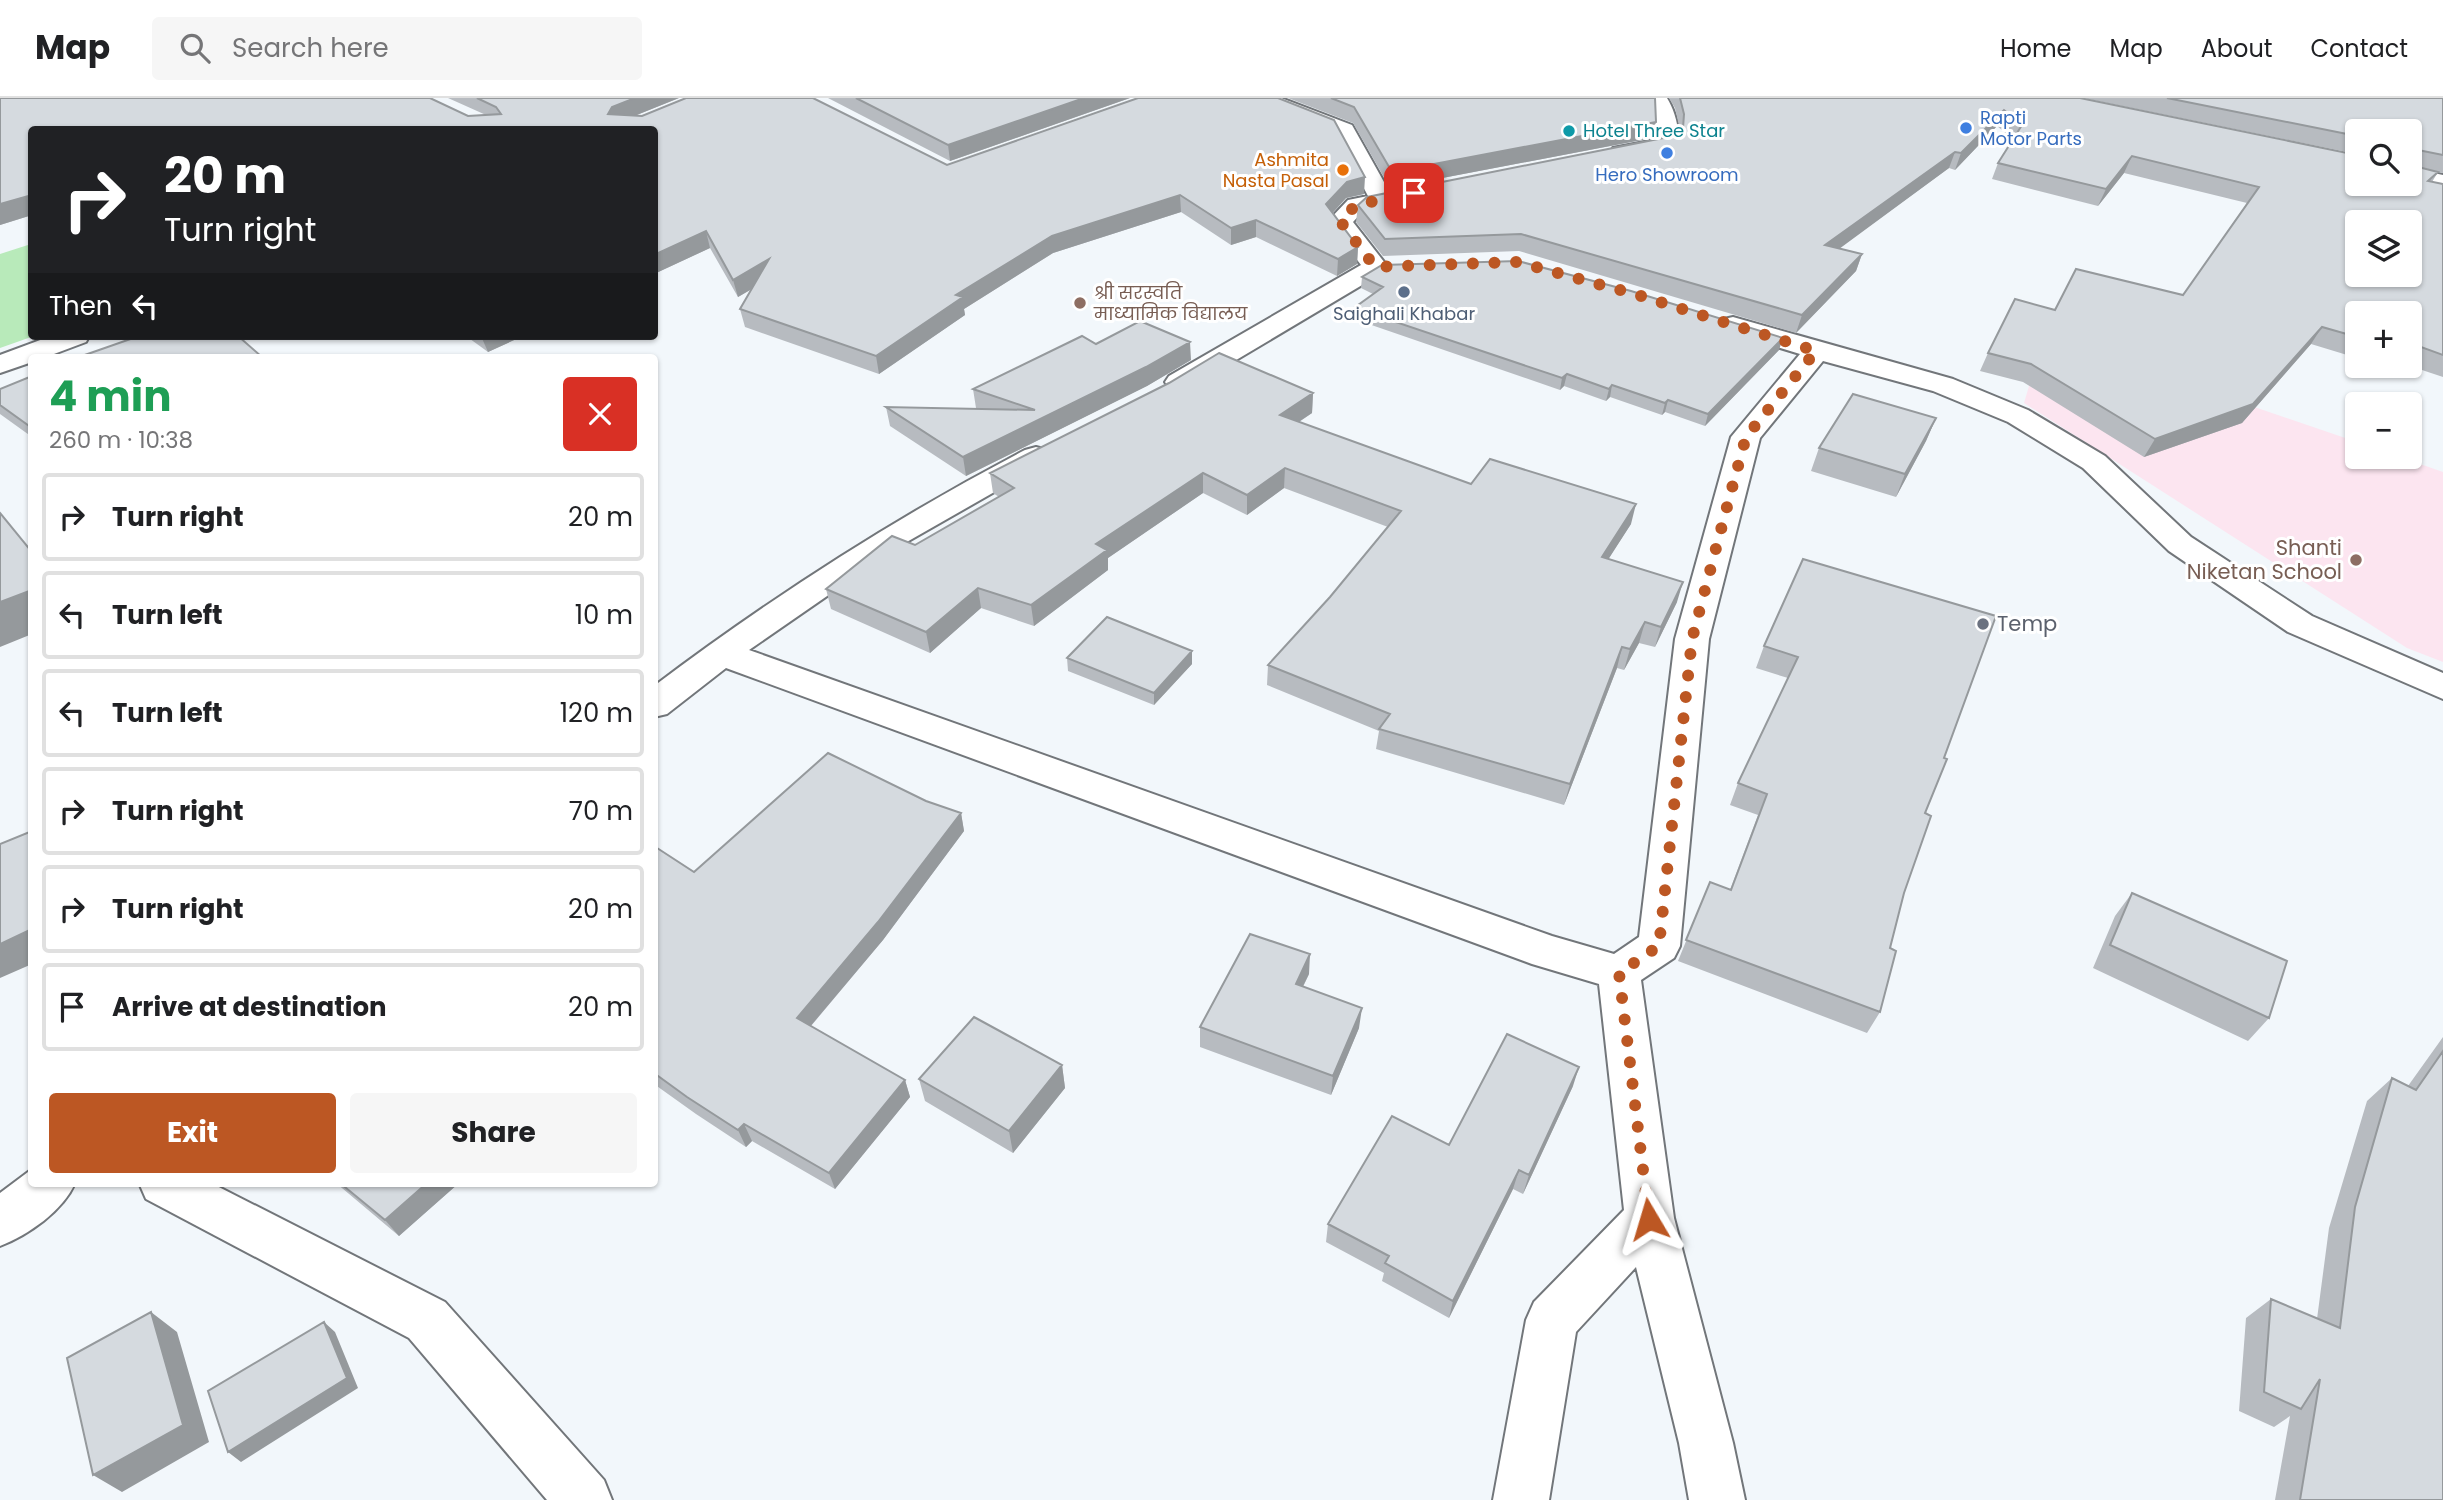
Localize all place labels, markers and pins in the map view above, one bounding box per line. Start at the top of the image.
place label: Rapti Motor Parts [1980,105,2082,151]
place label: Hotel Three Star [1583,118,1725,143]
marker: Rapti Motor Parts [1958,120,1974,136]
marker: Hotel Three Star [1561,123,1577,139]
marker: Hero Showroom [1659,145,1675,161]
place label: Ashmita Nasta Pasal [1223,147,1329,193]
marker: Ashmita Nasta Pasal [1335,162,1351,178]
place label: Hero Showroom [1595,162,1739,187]
pin [1384,163,1444,223]
place label: श्री सरस्वति माध्यामिक विद्यालय [1093,280,1248,326]
marker: Saighali Khabar [1396,284,1412,300]
marker: श्री सरस्वति माध्यामिक विद्यालय [1072,295,1088,311]
place label: Saighali Khabar [1333,301,1475,326]
place label: Shanti Niketan School [2187,533,2342,586]
marker: Shanti Niketan School [2348,552,2364,568]
place label: Temp [1997,609,2057,638]
marker: Temp [1975,616,1991,632]

